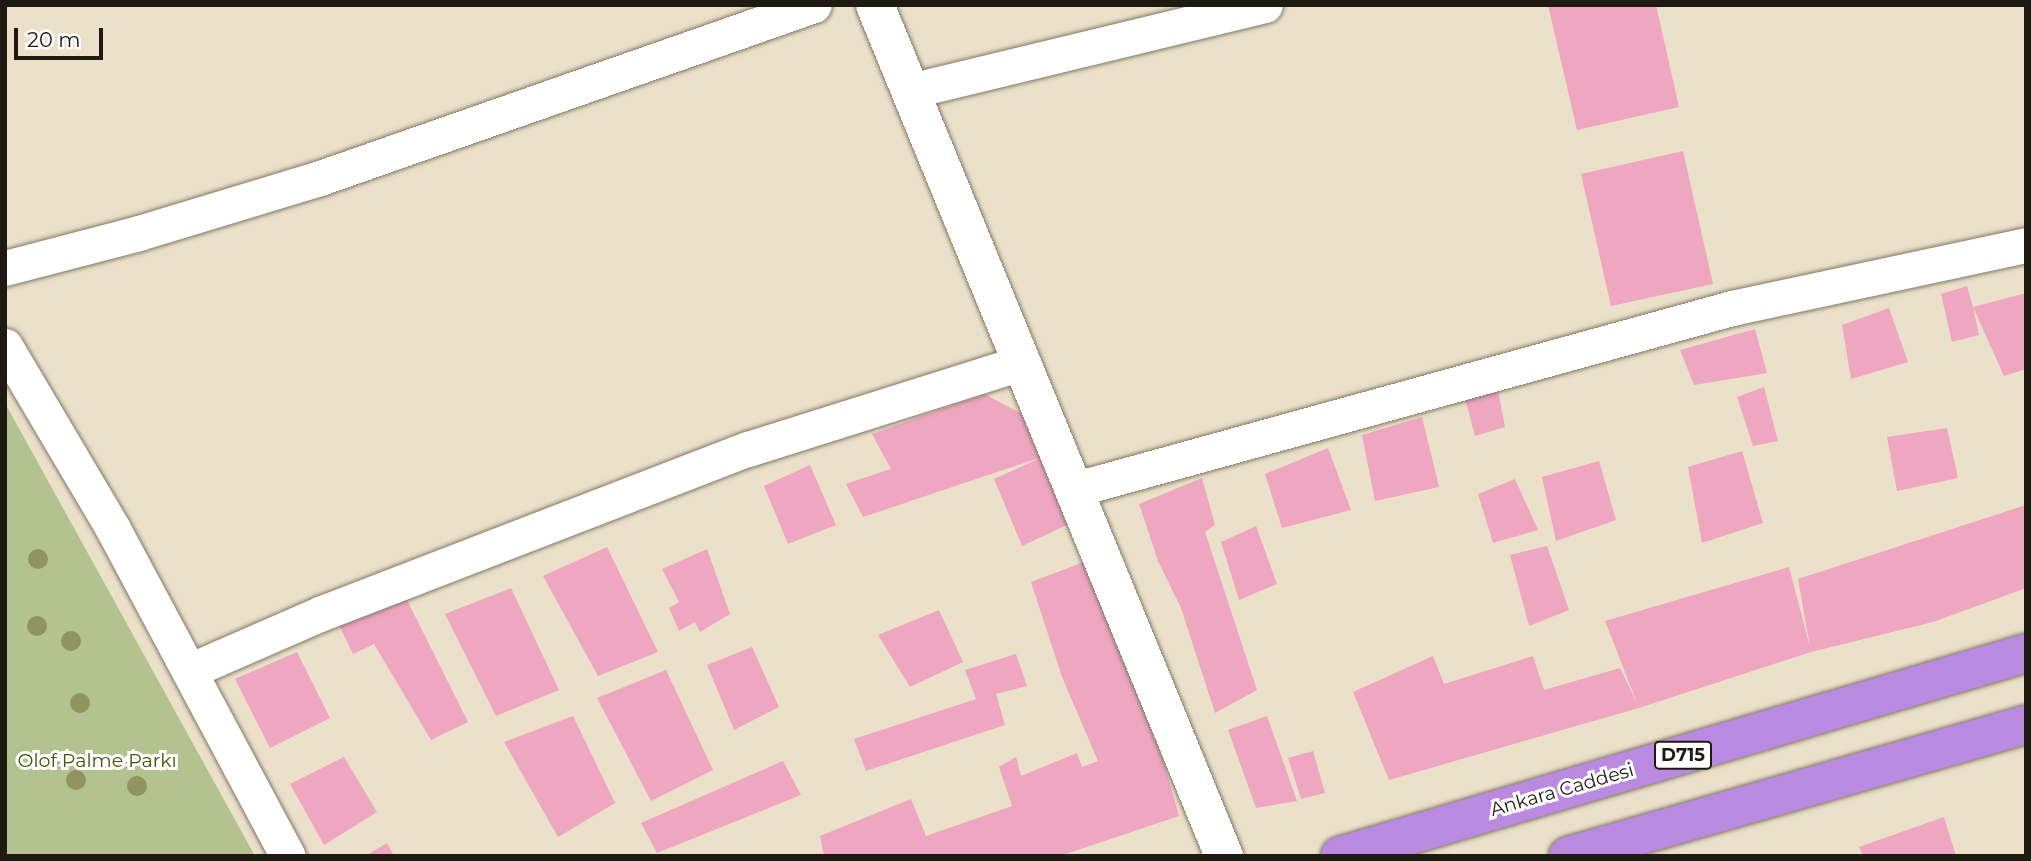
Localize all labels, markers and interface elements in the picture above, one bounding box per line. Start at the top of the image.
scale bar [18,14,107,58]
text: 20 m [27,27,81,52]
road number: D715 [1653,740,1713,770]
park label: Olof Palme Parkı [17,750,177,772]
street label: Ankara Caddesi [1488,759,1636,821]

